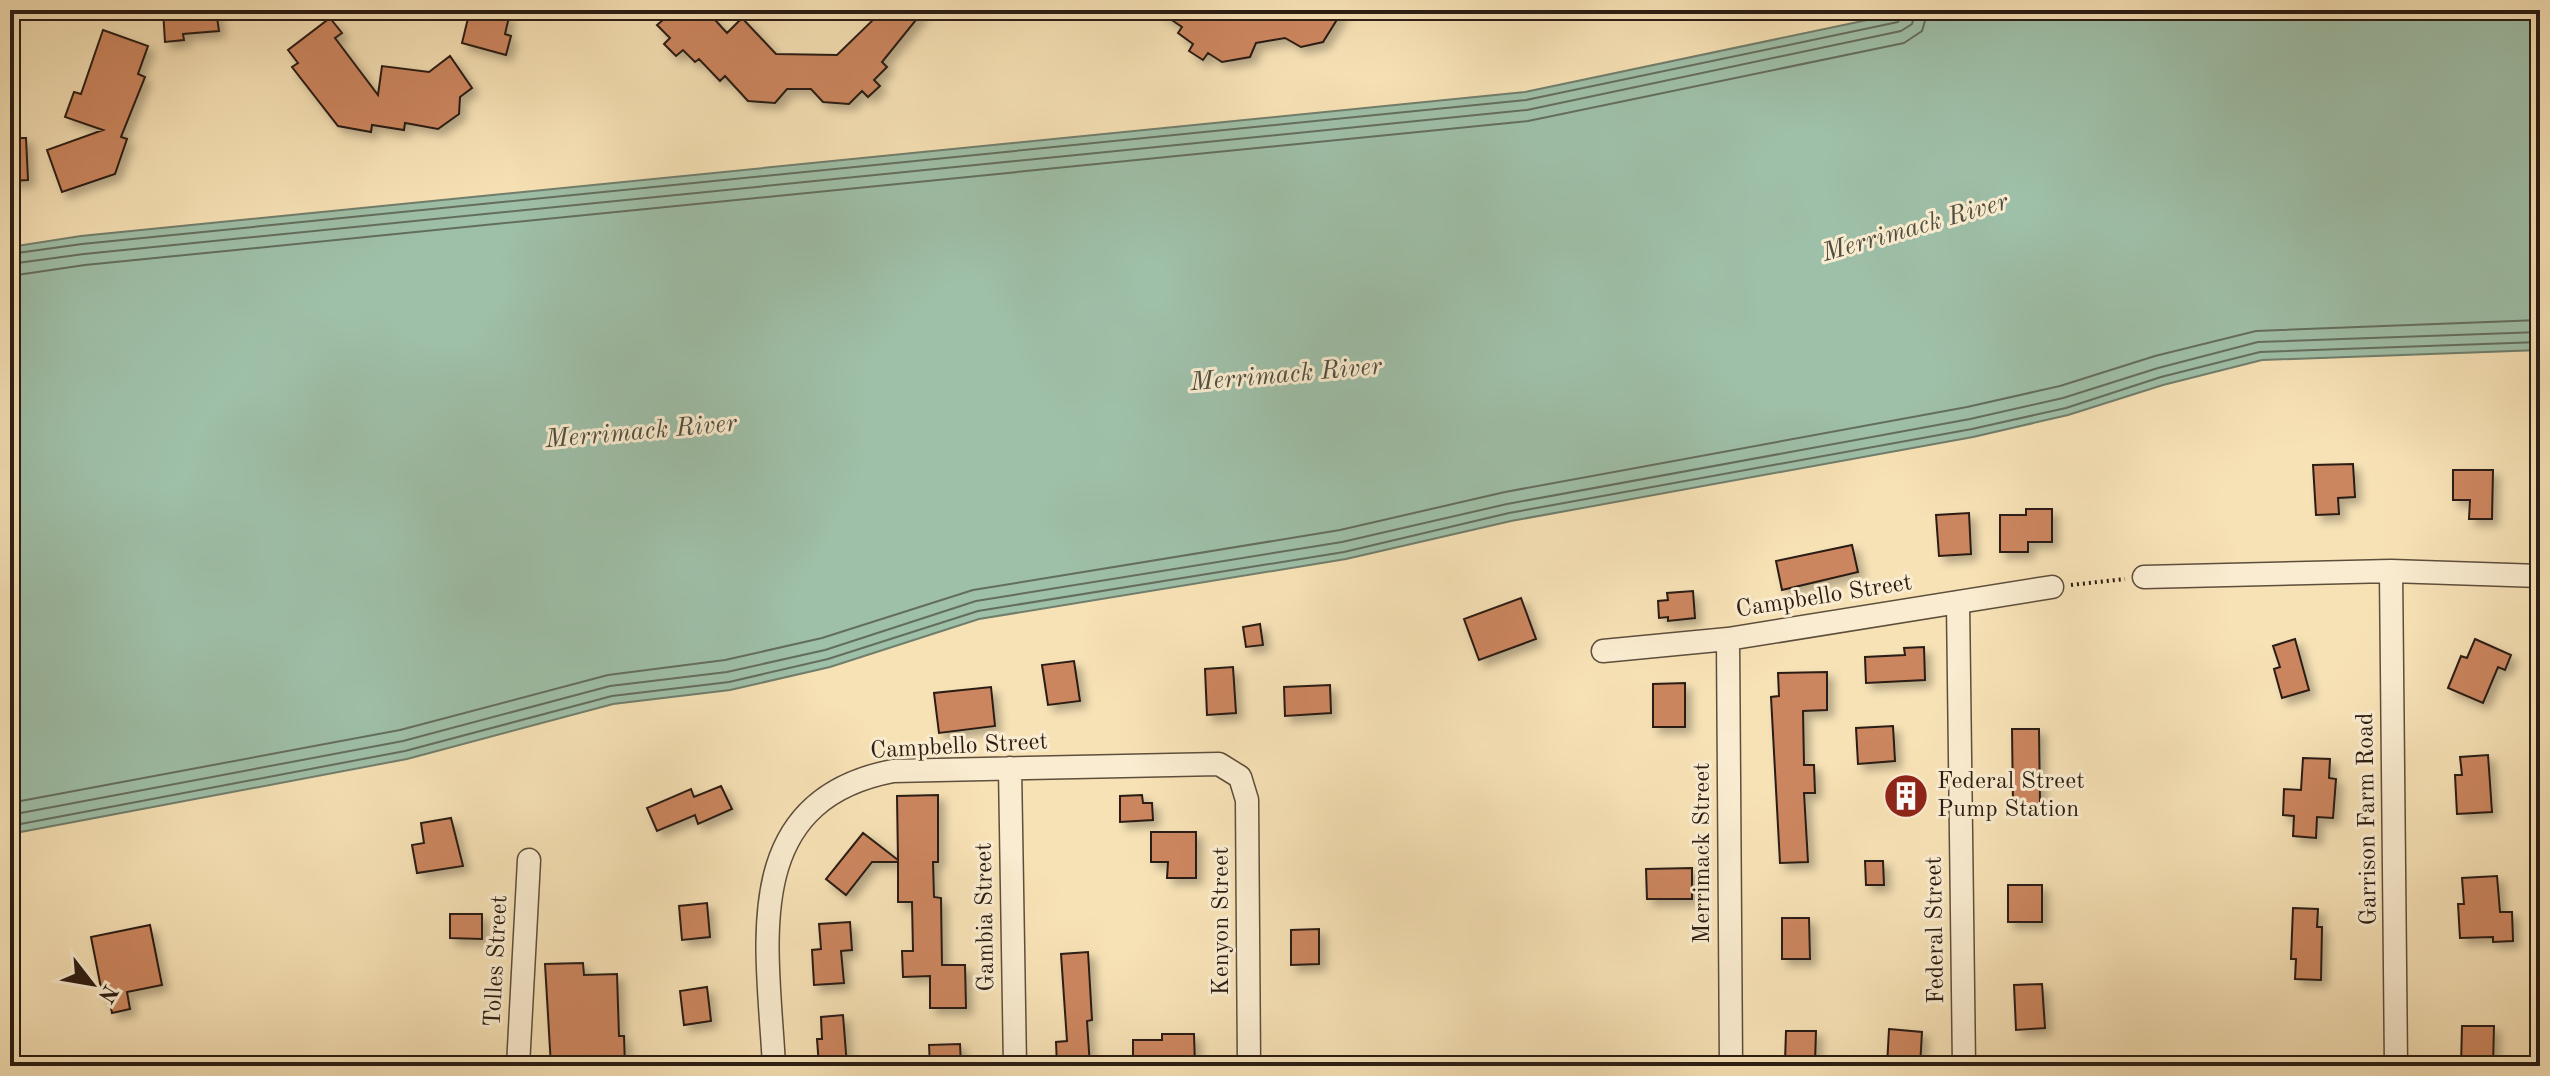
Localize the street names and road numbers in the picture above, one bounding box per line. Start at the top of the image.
street label: Campbello Street [1734,571,1914,623]
street label: Garrison Farm Road [2354,712,2382,926]
street label: Campbello Street [870,730,1048,764]
street label: Merrimack Street [1691,762,1715,944]
street label: Gambia Street [973,842,999,992]
street label: Kenyon Street [1210,847,1234,995]
street label: Federal Street [1923,856,1949,1004]
street label: Tolles Street [482,894,512,1028]

